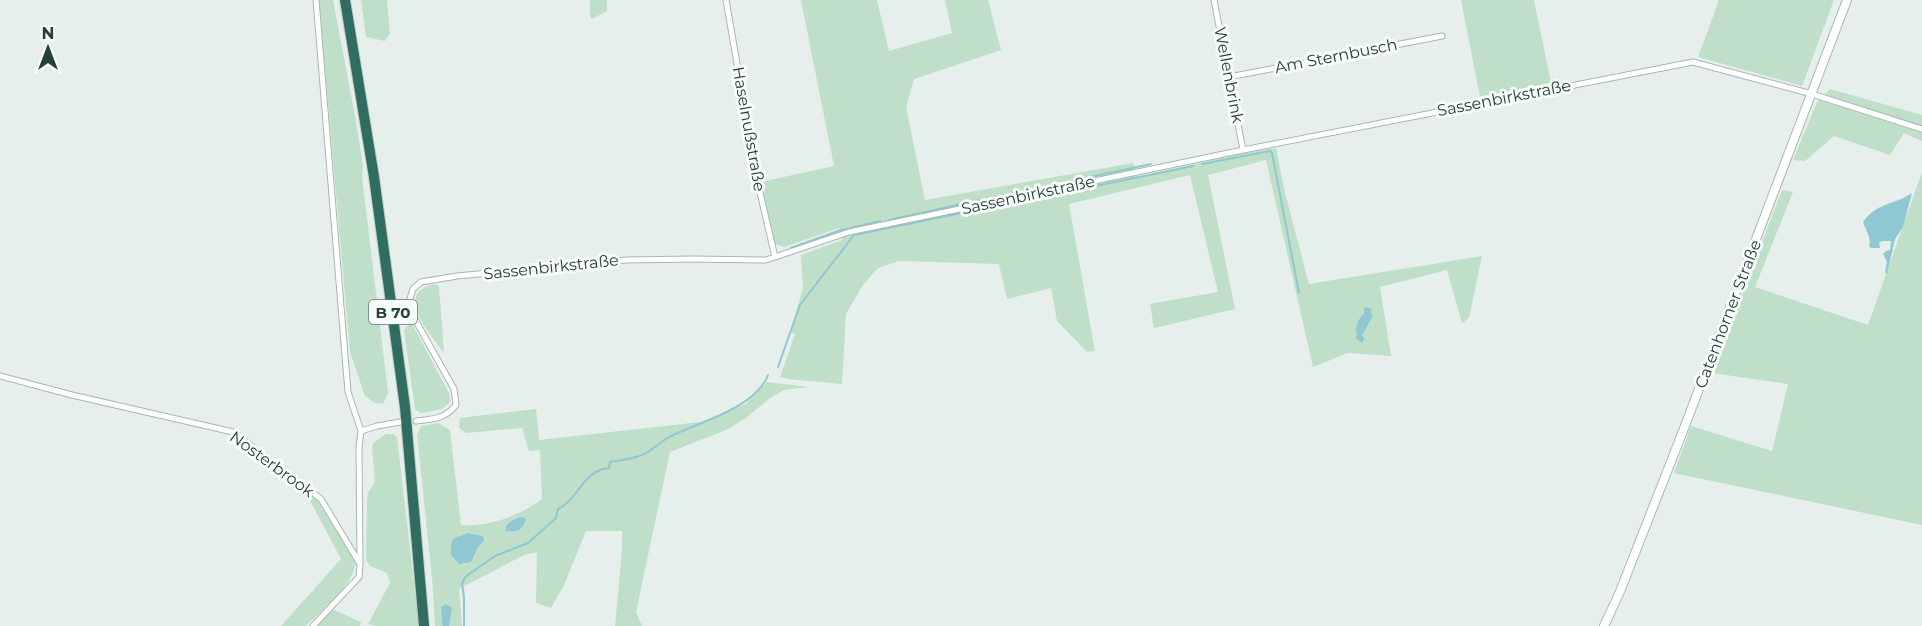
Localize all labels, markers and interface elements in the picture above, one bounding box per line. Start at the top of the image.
north arrow [18,18,78,78]
text: N [42,24,54,43]
street label: Wellenbrink [1210,25,1248,125]
street label: Am Sternbusch [1273,35,1399,77]
street label: Haselnußstraße [729,65,769,193]
street label: Sassenbirkstraße [1435,76,1573,120]
street label: Sassenbirkstraße [960,172,1096,218]
street label: Catenhorner Straße [1691,237,1765,391]
street label: Sassenbirkstraße [482,250,620,284]
road number: B 70 [369,300,417,324]
street label: Nosterbrook [226,427,318,501]

